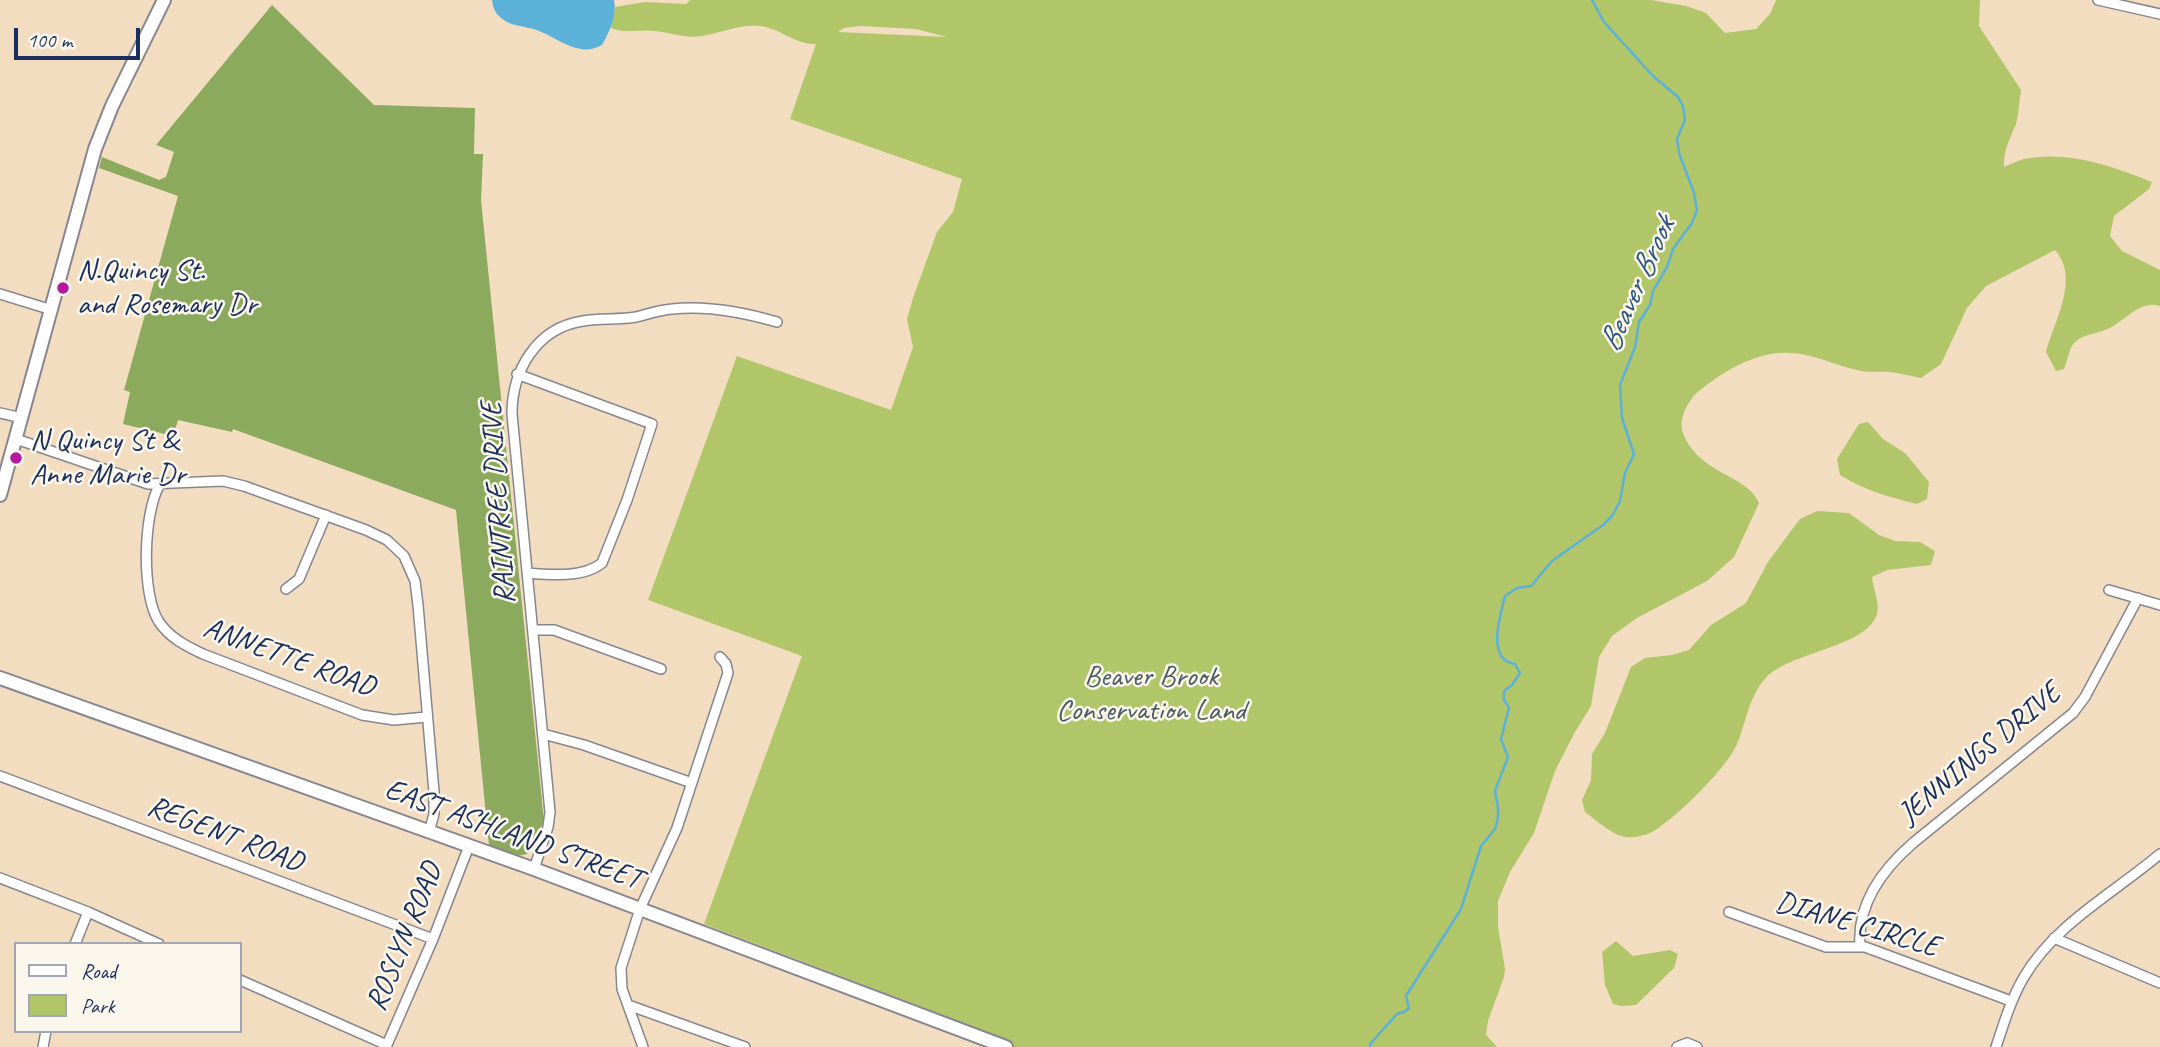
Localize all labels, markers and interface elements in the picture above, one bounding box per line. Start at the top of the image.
scale bar [18,14,144,58]
text: 100 m [27,27,72,53]
water label: Beaver Brook [1591,212,1685,358]
place label: N.Quincy St. and Rosemary Dr [77,253,256,324]
marker: N.Quincy St. and Rosemary Dr [55,280,71,296]
street label: RAINTREE DRIVE [474,401,524,605]
place label: N Quincy St & Anne Marie Dr [30,423,185,494]
marker: N Quincy St & Anne Marie Dr [8,450,24,466]
street label: ANNETTE ROAD [198,610,380,706]
park label: Beaver Brook Conservation Land [1056,659,1246,730]
street label: JENNINGS DRIVE [1892,676,2068,832]
street label: EAST ASHLAND STREET [380,772,646,898]
street label: REGENT ROAD [142,789,308,881]
street label: ROSLYN ROAD [359,858,451,1016]
street label: DIANE CIRCLE [1771,885,1943,965]
legend [14,942,242,1033]
text: Road [81,958,116,984]
text: Park [81,993,114,1019]

